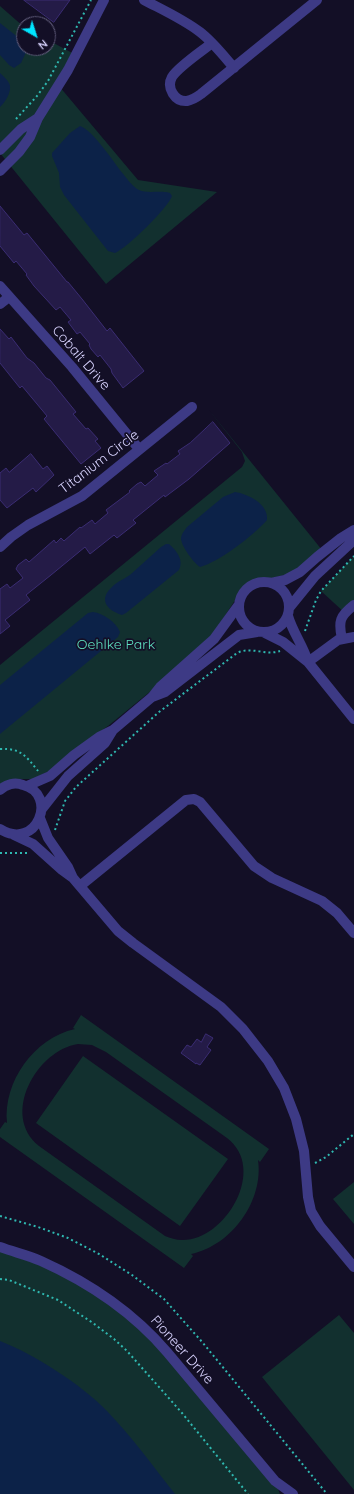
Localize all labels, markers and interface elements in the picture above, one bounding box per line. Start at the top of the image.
north arrow [16,16,56,56]
text: N [35,37,50,53]
street label: Cobalt Drive [48,322,114,394]
street label: Titanium Circle [56,426,142,498]
park label: Oehlke Park [77,637,155,653]
street label: Pioneer Drive [147,1312,217,1388]

